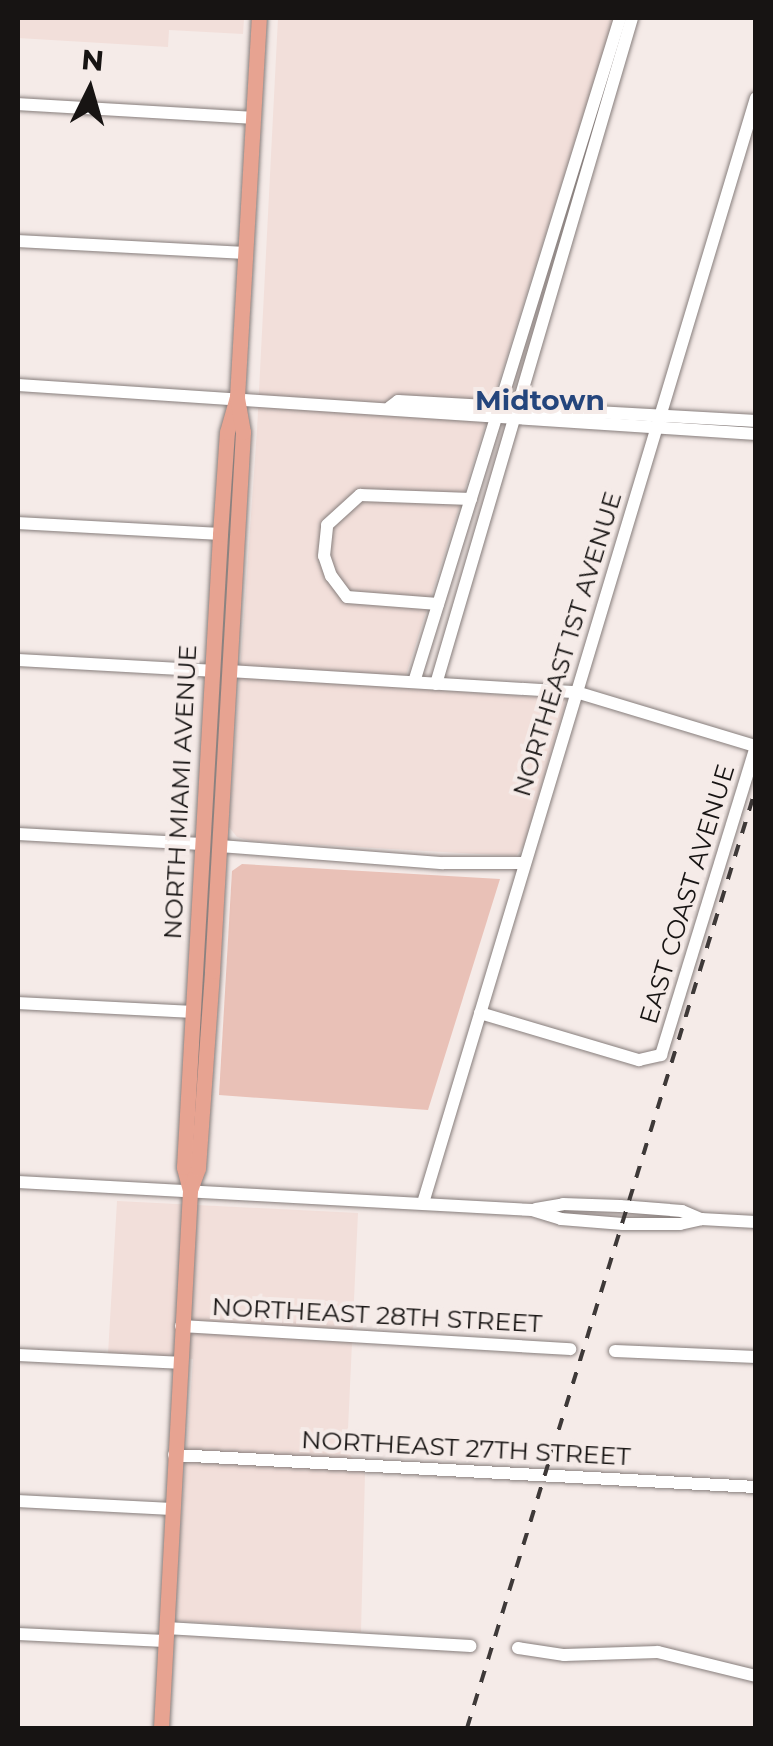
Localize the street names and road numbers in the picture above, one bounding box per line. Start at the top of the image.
street label: NORTHEAST 1ST AVENUE [506,488,628,800]
street label: NORTH MIAMI AVENUE [157,644,203,940]
street label: EAST COAST AVENUE [633,761,741,1027]
street label: NORTHEAST 28TH STREET [211,1291,543,1339]
street label: NORTHEAST 27TH STREET [300,1424,632,1472]

